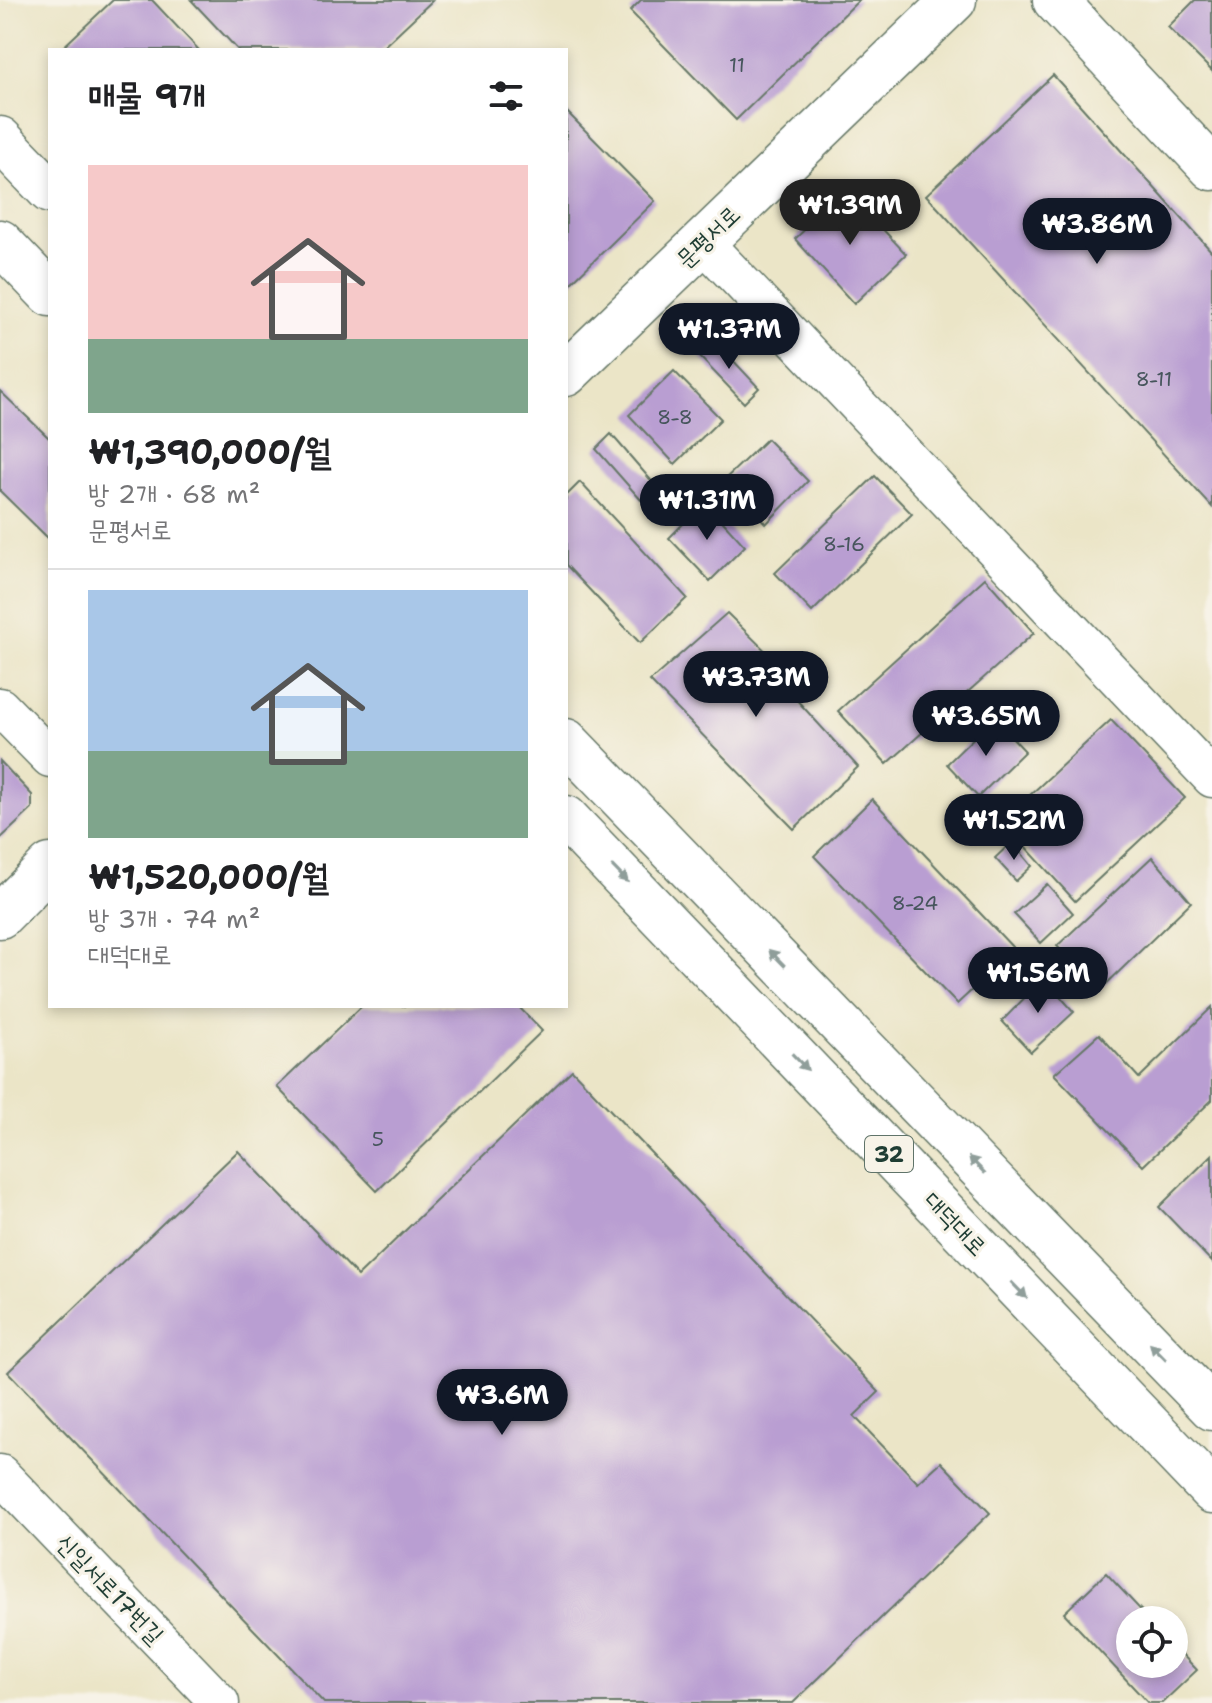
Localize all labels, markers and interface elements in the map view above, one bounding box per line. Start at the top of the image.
house number: 11 [729,52,745,78]
text: 매물 9개 [88,73,206,119]
icon: filters [484,74,528,118]
pin: ₩1.39M [785,179,915,247]
text: ₩1.39M [797,187,903,222]
pin: ₩3.86M [1032,198,1162,266]
street label: 문평서로 [669,199,747,275]
text: ₩3.86M [1041,206,1153,241]
icon: home [236,217,380,361]
pin: ₩1.37M [664,303,794,371]
text: ₩1.37M [677,311,781,346]
house number: 8-11 [1136,366,1172,392]
house number: 8-8 [657,404,693,430]
text: ₩1,390,000/월 [88,429,331,475]
pin: ₩1.31M [642,474,772,542]
text: 방 2개 · 68 m² [88,476,261,511]
text: ₩1.31M [658,482,756,517]
text: 문평서로 [88,512,172,547]
house number: 8-16 [823,531,865,557]
icon: home [236,642,380,786]
pin: ₩3.73M [691,651,821,719]
text: ₩3.73M [701,659,811,694]
pin: ₩3.65M [921,690,1051,758]
text: ₩3.65M [931,698,1041,733]
pin: ₩1.52M [949,794,1079,862]
text: ₩1.52M [962,802,1066,837]
text: ₩1,520,000/월 [88,854,329,900]
one-way arrow [610,864,629,883]
house number: 8-24 [892,890,938,916]
text: 방 3개 · 74 m² [88,901,260,936]
text: 대덕대로 [88,937,172,972]
pin: ₩1.56M [973,947,1103,1015]
one-way arrow [768,949,786,968]
text: ₩1.56M [986,955,1090,990]
one-way arrow [790,1052,809,1071]
house number: 5 [372,1126,384,1152]
road number: 32 [865,1136,913,1172]
one-way arrow [968,1156,987,1175]
street label: 대덕대로 [917,1185,993,1263]
one-way arrow [1009,1280,1028,1299]
one-way arrow [1149,1343,1167,1362]
pin: ₩3.6M [446,1369,558,1437]
text: ₩3.6M [455,1377,549,1412]
street label: 신일서로17번길 [49,1527,171,1651]
map controls [1116,1606,1188,1678]
button: locate [1116,1606,1188,1678]

